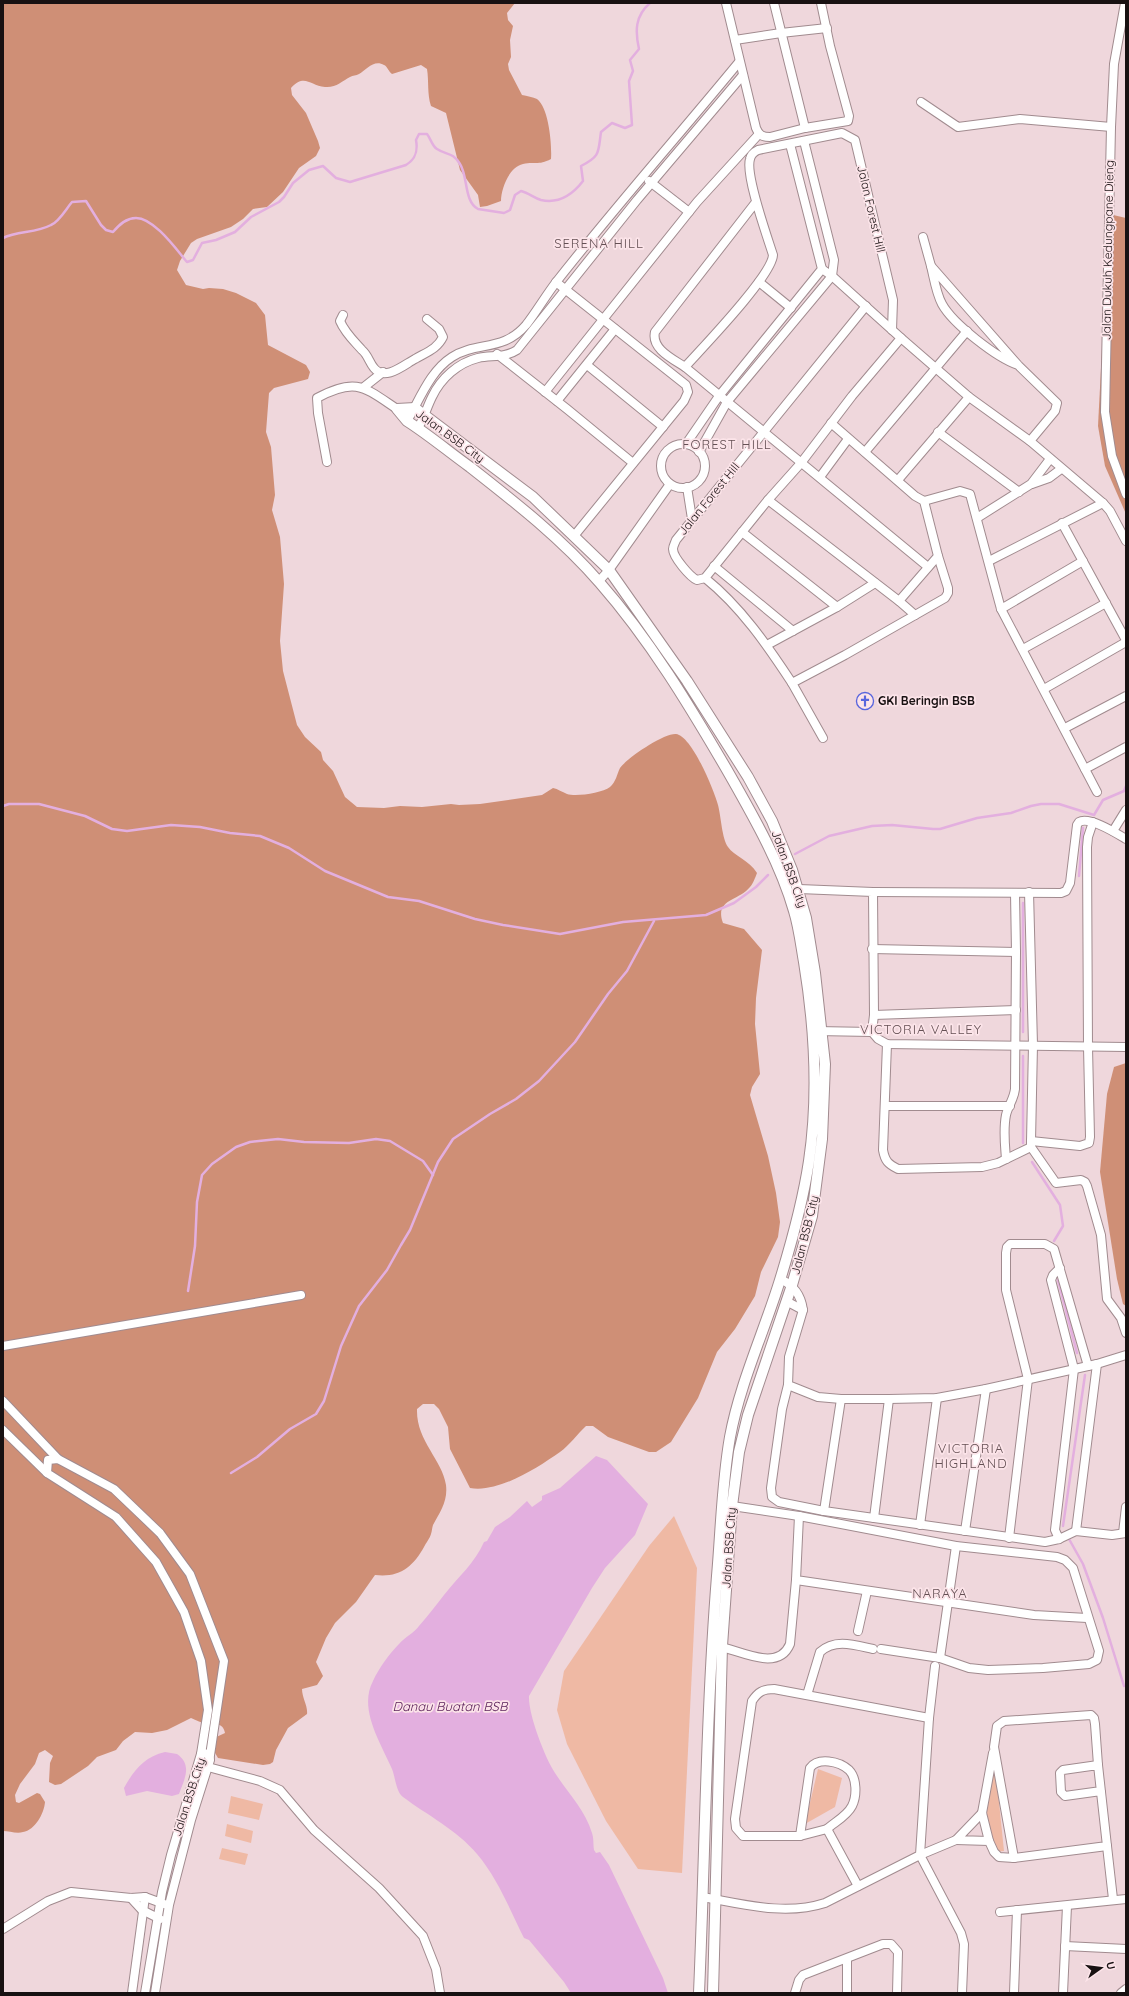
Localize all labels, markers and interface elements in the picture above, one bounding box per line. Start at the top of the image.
street label: Jalan Dukuh Kedungpane Dieng [1098,160,1117,340]
street label: Jalan Forest Hill [854,164,889,254]
district label: SERENA HILL [554,235,644,251]
street label: Jalan BSB City [413,406,488,466]
district label: FOREST HILL [682,436,772,452]
street label: Jalan Forest Hill [675,459,742,538]
church icon: GKI Beringin BSB [855,691,875,711]
place label: GKI Beringin BSB [878,693,975,708]
street label: Jalan BSB City [769,828,810,910]
district label: VICTORIA VALLEY [860,1021,982,1037]
street label: Jalan BSB City [787,1194,822,1276]
district label: VICTORIA HIGHLAND [934,1440,1008,1471]
street label: Jalan BSB City [718,1507,739,1589]
district label: NARAYA [912,1585,968,1601]
water label: Danau Buatan BSB [393,1698,509,1714]
street label: Jalan BSB City [169,1756,208,1838]
north arrow [1081,1948,1121,1988]
text: U [1103,1960,1118,1971]

